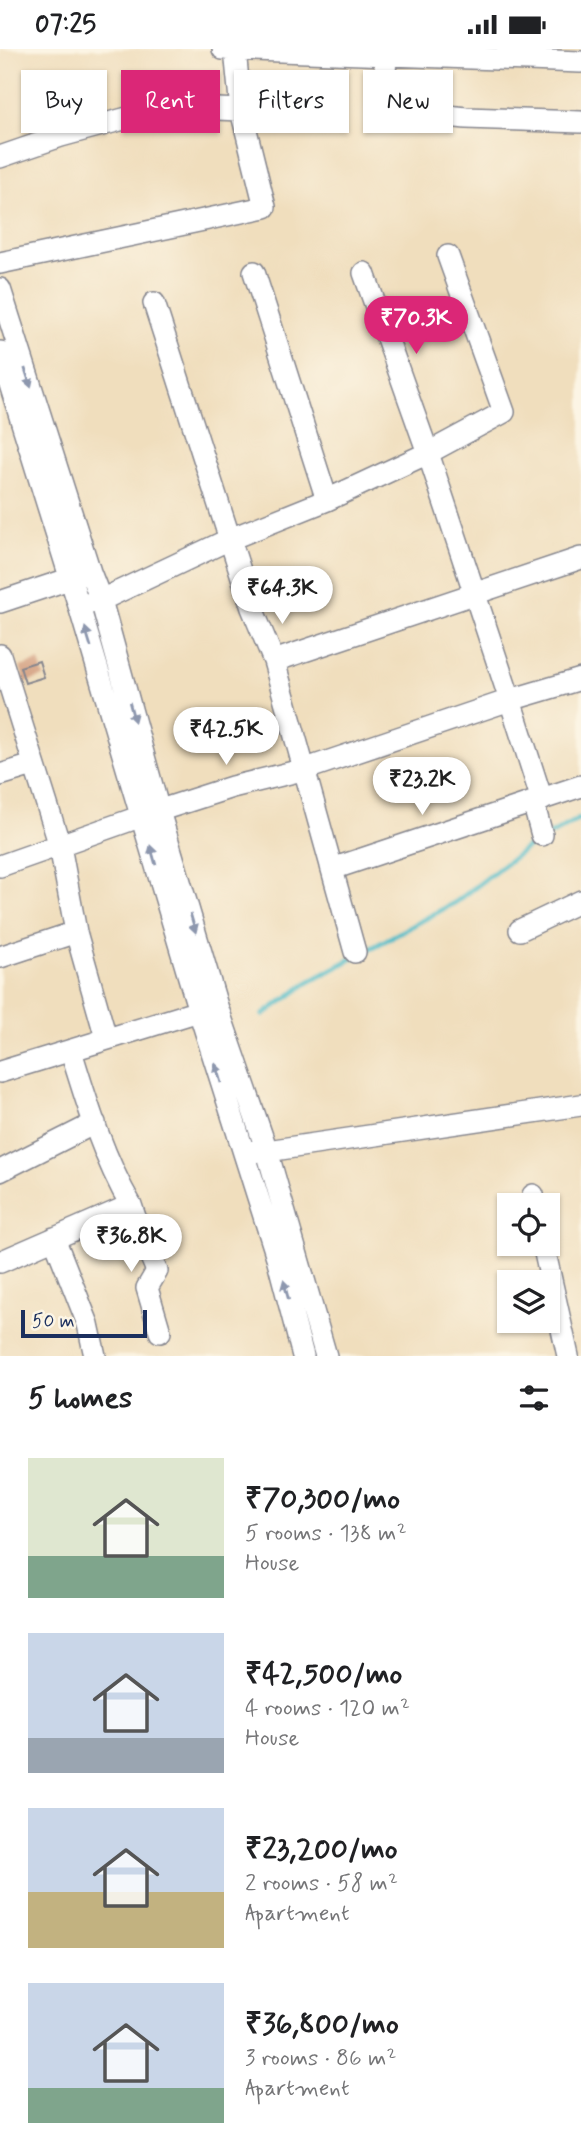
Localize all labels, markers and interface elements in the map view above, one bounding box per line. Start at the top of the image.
text: 07:25 [35,8,96,42]
chip: Buy [21,70,107,133]
chip: Rent [121,70,220,133]
chip: Filters [234,70,349,133]
chip: New [363,70,453,133]
pin: ₹70.3K [359,296,473,356]
text: ₹70.3K [380,304,452,334]
one-way arrow [23,367,34,388]
pin: ₹64.3K [225,567,339,626]
text: ₹64.3K [247,574,317,604]
one-way arrow [83,626,93,647]
one-way arrow [127,701,138,723]
pin: ₹42.5K [169,707,283,767]
text: ₹42.5K [189,715,263,745]
pin: ₹23.2K [365,757,479,817]
text: ₹23.2K [389,765,455,795]
one-way arrow [147,844,157,865]
one-way arrow [188,913,198,934]
one-way arrow [212,1062,222,1083]
map controls [497,1193,560,1333]
button: locate [497,1193,560,1256]
pin: ₹36.8K [74,1215,188,1274]
text: ₹36.8K [96,1222,166,1252]
button: layers [497,1270,560,1333]
one-way arrow [280,1279,291,1301]
scale bar [21,1307,147,1339]
text: 50 m [32,1309,75,1334]
text: 5 homes [28,1379,133,1418]
icon: filters [515,1379,553,1417]
text: ₹70,300/mo [245,1480,400,1519]
icon: home [84,1486,168,1570]
text: 5 rooms · 138 m² [245,1519,407,1549]
text: House [245,1549,299,1579]
text: ₹42,500/mo [245,1655,402,1694]
icon: home [84,1661,168,1745]
text: 4 rooms · 120 m² [245,1694,410,1724]
text: House [245,1724,299,1754]
text: ₹23,200/mo [245,1830,398,1869]
icon: home [84,1836,168,1920]
text: 2 rooms · 58 m² [245,1869,398,1899]
text: Apartment [245,1899,350,1929]
text: ₹36,800/mo [245,2005,399,2044]
icon: home [84,2011,168,2095]
text: 3 rooms · 86 m² [245,2044,396,2074]
text: Apartment [245,2074,350,2104]

